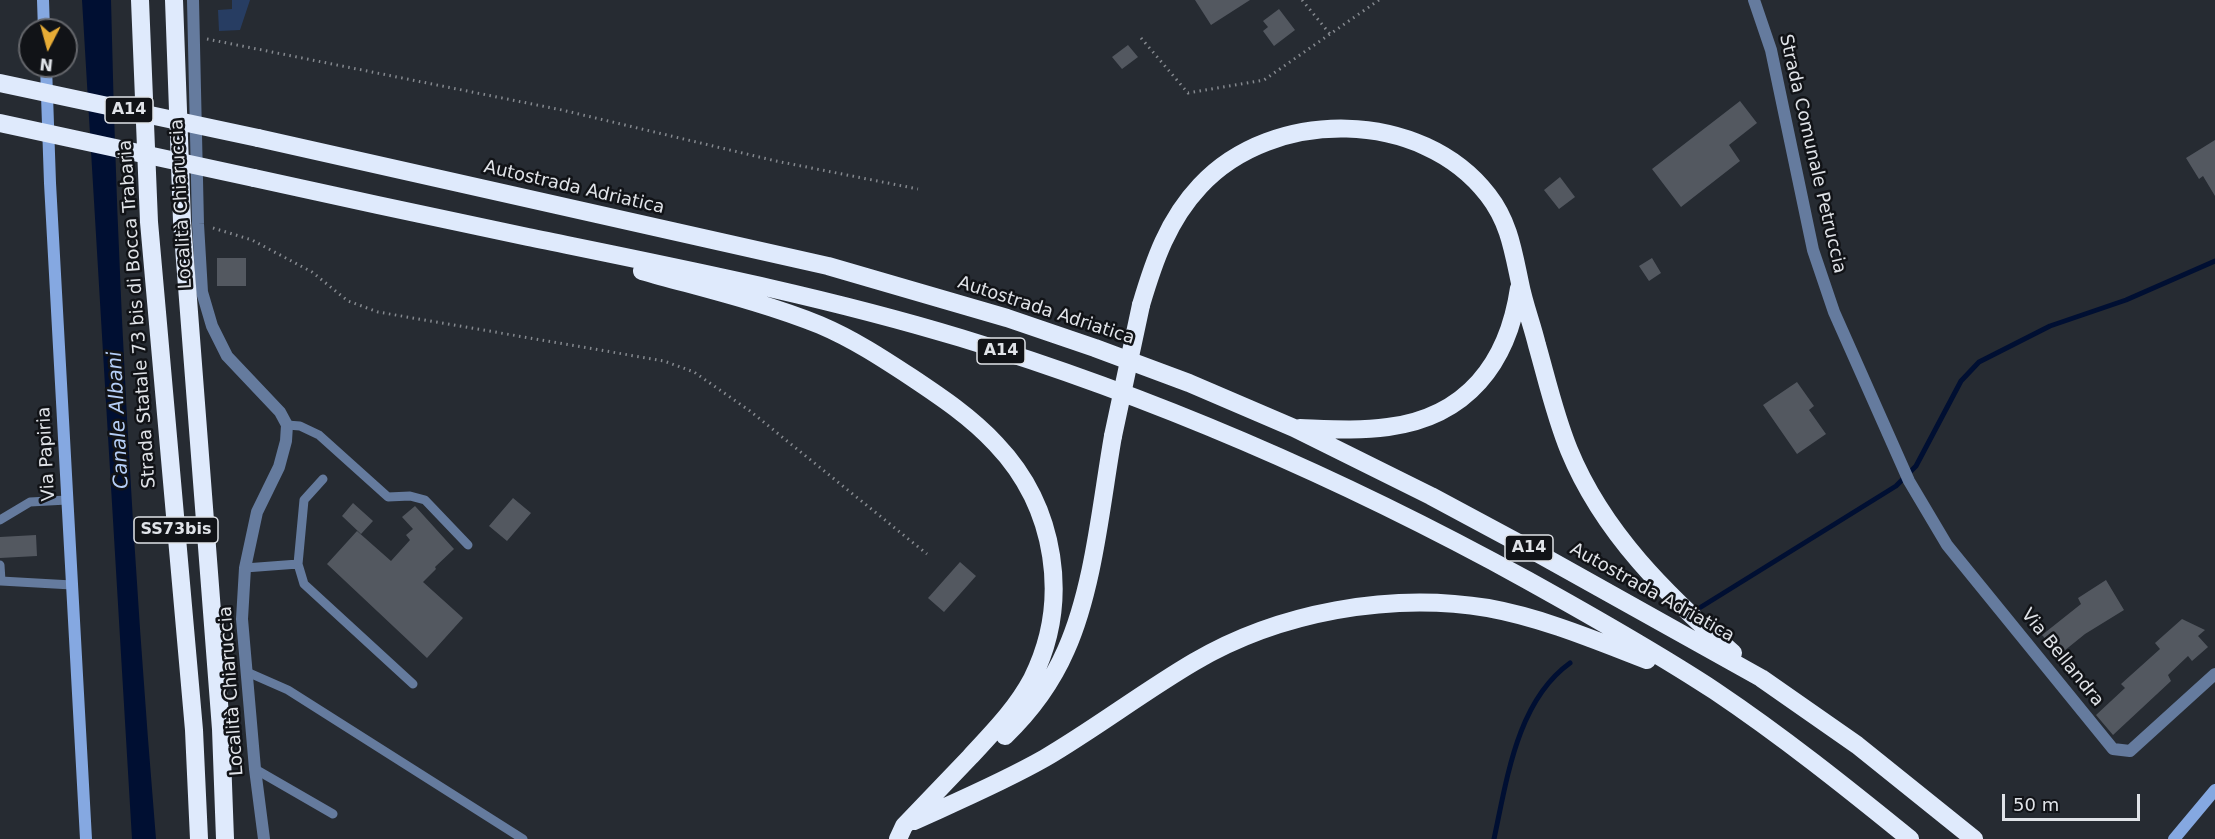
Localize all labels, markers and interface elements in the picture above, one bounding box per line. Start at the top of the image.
north arrow [18,18,78,78]
street label: Strada Comunale Petruccia [1774,32,1850,276]
text: N [39,54,54,75]
road number: A14 [105,97,153,123]
street label: Località Chiaruccia [167,118,197,290]
street label: Strada Statale 73 bis di Bocca Trabaria [115,139,161,489]
street label: Autostrada Adriatica [482,157,666,219]
street label: Autostrada Adriatica [955,272,1137,350]
road number: A14 [977,338,1025,364]
water label: Canale Albani [103,351,135,489]
street label: Via Papiria [34,406,60,502]
road number: SS73bis [134,517,218,543]
road number: A14 [1505,535,1553,561]
street label: Autostrada Adriatica [1566,539,1738,647]
street label: Località Chiaruccia [215,605,249,777]
street label: Via Bellandra [2016,605,2108,711]
scale bar [2005,782,2143,820]
text: 50 m [2013,794,2059,815]

